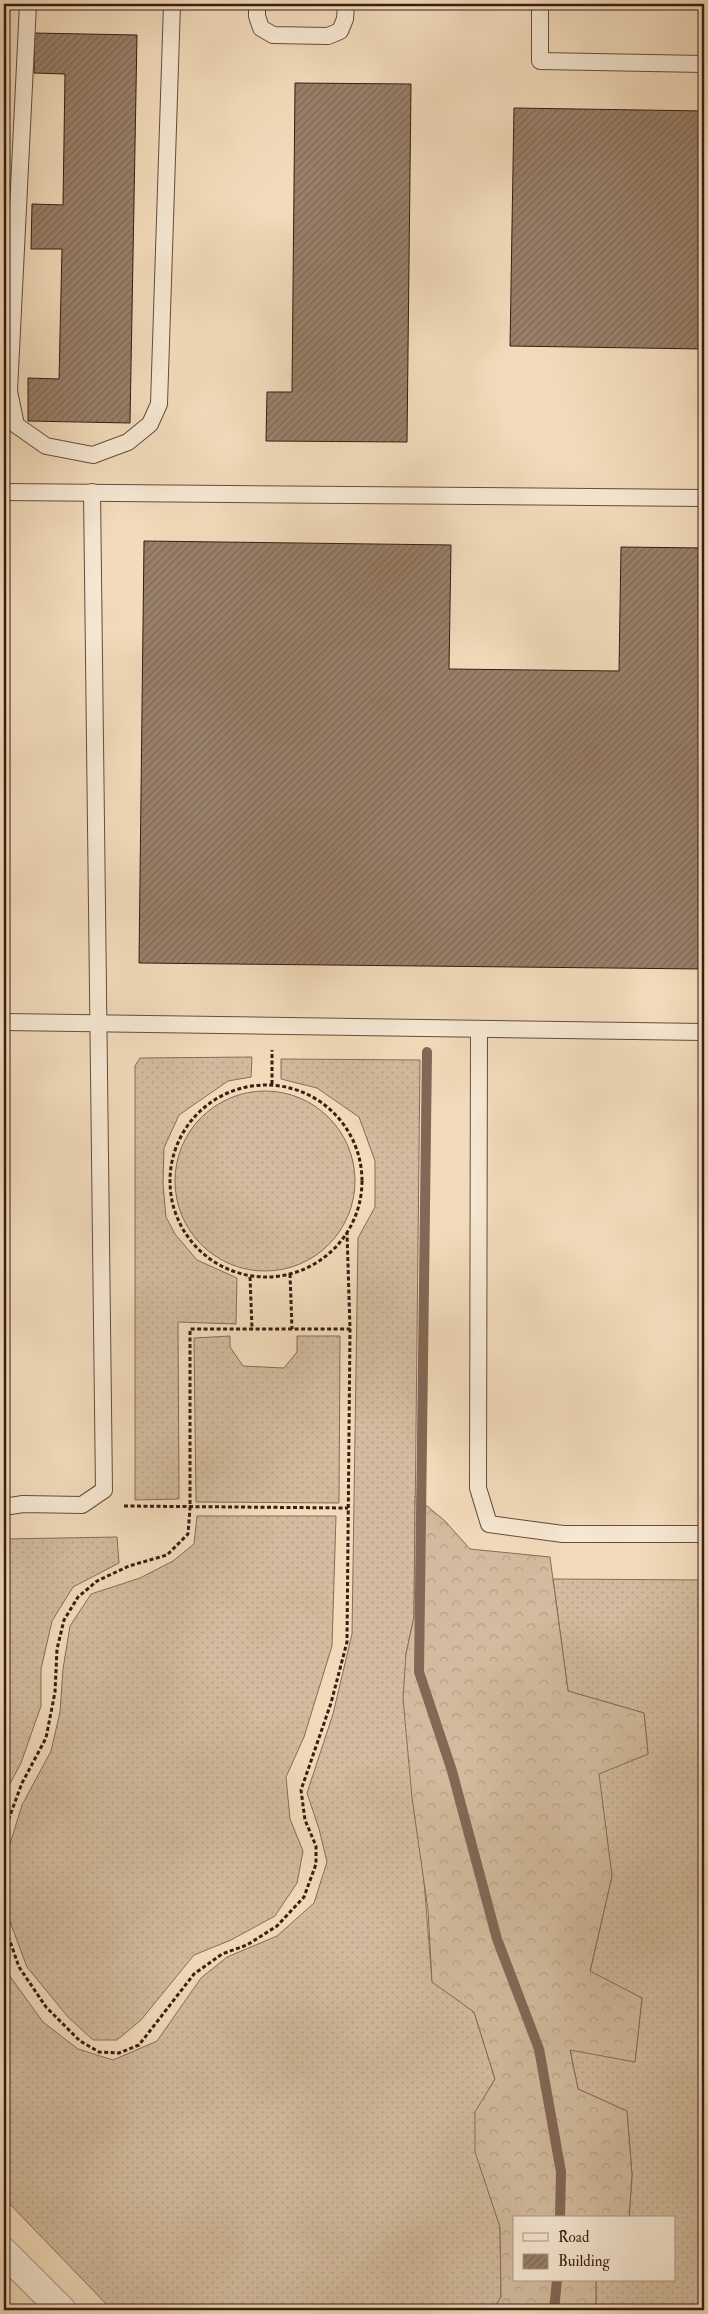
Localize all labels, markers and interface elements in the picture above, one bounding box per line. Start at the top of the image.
legend [513,2216,676,2282]
text: Road [558,2228,590,2247]
text: Building [558,2252,610,2271]

